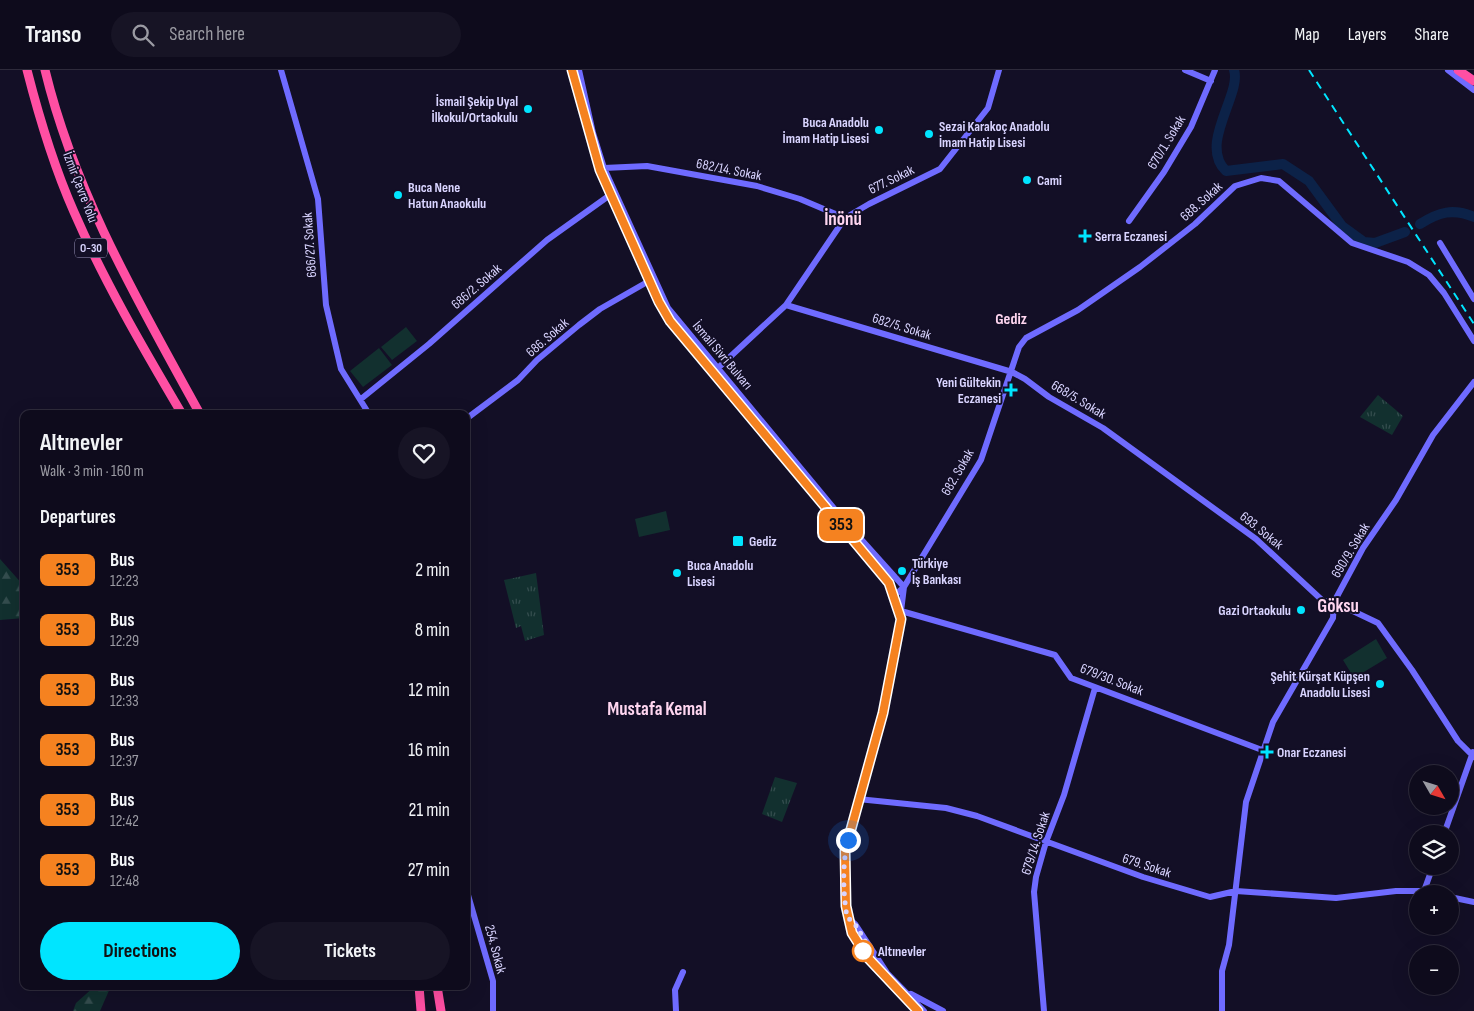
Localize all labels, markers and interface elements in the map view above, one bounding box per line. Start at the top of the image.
search box [111,12,461,57]
text: Transo [25,20,81,49]
icon: search [129,21,157,49]
text: Search here [169,23,245,46]
text: Map [1295,24,1320,45]
text: Layers [1348,24,1387,45]
text: Share [1415,24,1449,45]
place label: İsmail Şekip Uyal İlkokul/Ortaokulu [432,93,518,126]
marker: İsmail Şekip Uyal İlkokul/Ortaokulu [522,103,534,115]
street label: 670/1. Sokak [1144,112,1190,172]
place label: Buca Anadolu İmam Hatip Lisesi [783,114,869,147]
place label: Sezai Karakoç Anadolu İmam Hatip Lisesi [939,118,1050,151]
marker: Buca Anadolu İmam Hatip Lisesi [873,124,885,136]
marker: Sezai Karakoç Anadolu İmam Hatip Lisesi [923,128,935,140]
street label: İzmir Çevre Yolu [59,149,102,225]
street label: 682/14. Sokak [695,155,764,184]
street label: 677. Sokak [866,161,917,198]
place label: Cami [1037,172,1062,189]
marker: Cami [1021,174,1033,186]
street label: 688. Sokak [1177,178,1226,225]
place label: Buca Nene Hatun Anaokulu [408,179,486,212]
marker: Buca Nene Hatun Anaokulu [392,189,404,201]
district label: İnönü [824,208,862,231]
street label: 686/27. Sokak [299,211,320,278]
place label: Serra Eczanesi [1095,228,1167,245]
marker: Serra Eczanesi [1079,230,1091,242]
road number: O-30 [75,238,107,258]
street label: 686/2. Sokak [448,260,505,313]
street label: 682/5. Sokak [870,309,934,344]
district label: Gediz [995,310,1027,329]
street label: 686. Sokak [523,314,573,360]
street label: İsmail Sivri Bulvarı [689,318,756,393]
place label: Yeni Gültekin Eczanesi [936,374,1001,407]
street label: 668/5. Sokak [1048,376,1110,423]
marker: Yeni Gültekin Eczanesi [1005,384,1017,396]
button: heart [398,427,450,479]
text: Altınevler [40,428,123,457]
street label: 682. Sokak [937,445,978,499]
text: Walk · 3 min · 160 m [40,462,144,481]
text: Departures [40,506,116,529]
street label: 693. Sokak [1237,508,1287,553]
line badge: 353 [812,509,870,541]
text: 353 [829,514,853,535]
street label: 690/9. Sokak [1327,519,1374,581]
place label: Gediz [749,533,777,550]
marker: Gediz [731,534,745,548]
text: Bus [110,549,135,572]
place label: Türkiye İş Bankası [912,555,961,588]
place label: Buca Anadolu Lisesi [687,557,753,590]
text: 353 [55,559,80,580]
text: 2 min [415,559,450,582]
marker: Türkiye İş Bankası [896,565,908,577]
marker: Buca Anadolu Lisesi [671,567,683,579]
text: 12:23 [110,572,139,591]
district label: Göksu [1317,595,1359,618]
place label: Gazi Ortaokulu [1218,602,1291,619]
marker: Gazi Ortaokulu [1295,604,1307,616]
text: Bus [110,609,135,632]
text: 353 [55,619,80,640]
text: 8 min [415,619,450,642]
text: 12:29 [110,632,139,651]
street label: 679/30. Sokak [1078,660,1146,700]
place label: Şehit Kürşat Küpşen Anadolu Lisesi [1270,668,1370,701]
text: Bus [110,669,135,692]
marker: Şehit Kürşat Küpşen Anadolu Lisesi [1374,678,1386,690]
text: 353 [55,679,80,700]
text: 12 min [408,679,450,702]
text: 12:33 [110,692,139,711]
district label: Mustafa Kemal [607,698,707,721]
text: Bus [110,729,135,752]
text: 353 [55,739,80,760]
text: 16 min [408,739,450,762]
place label: Onar Eczanesi [1277,744,1346,761]
marker: Onar Eczanesi [1261,746,1273,758]
text: 12:37 [110,752,139,771]
north arrow [1409,765,1459,815]
map controls [1409,765,1459,995]
text: Bus [110,789,135,812]
text: 353 [55,799,80,820]
text: 21 min [409,799,450,822]
street label: 679/14. Sokak [1017,809,1054,877]
text: 12:42 [110,812,139,831]
button: layers [1409,825,1459,875]
your location [836,828,861,853]
text: Bus [110,849,135,872]
street label: 679. Sokak [1120,850,1174,882]
text: 353 [55,859,80,880]
text: 27 min [408,859,450,882]
text: 12:48 [110,872,139,891]
button: + [1409,885,1459,935]
button: Directions [40,922,240,980]
button: Tickets [250,922,450,980]
street label: 254. Sokak [481,923,510,976]
marker: Altınevler [852,940,874,962]
place label: Altınevler [877,943,927,960]
button: − [1409,945,1459,995]

